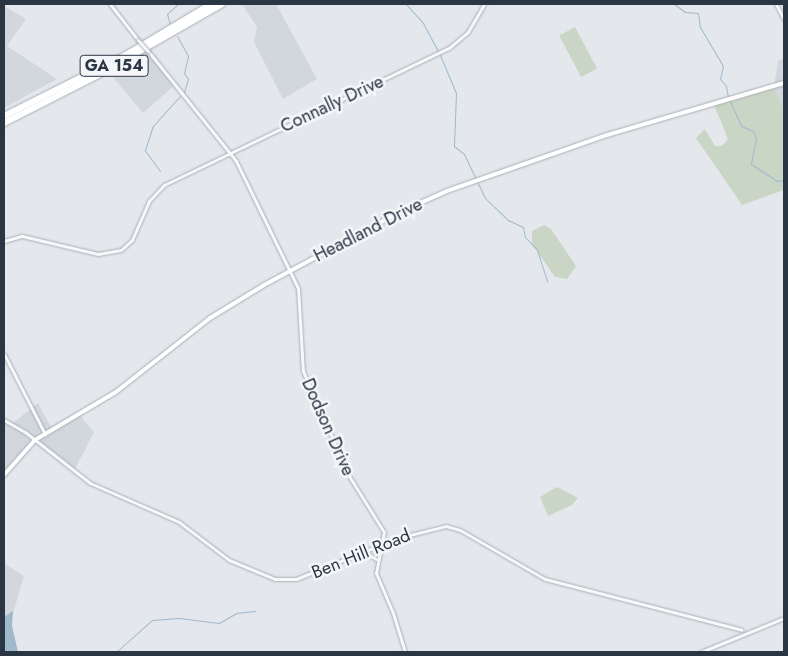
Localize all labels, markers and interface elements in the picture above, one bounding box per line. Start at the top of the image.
road number: GA 154 [79,52,149,80]
street label: Connally Drive [277,71,387,137]
street label: Headland Drive [310,193,426,267]
street label: Dodson Drive [297,375,359,479]
street label: Ben Hill Road [309,524,413,584]

